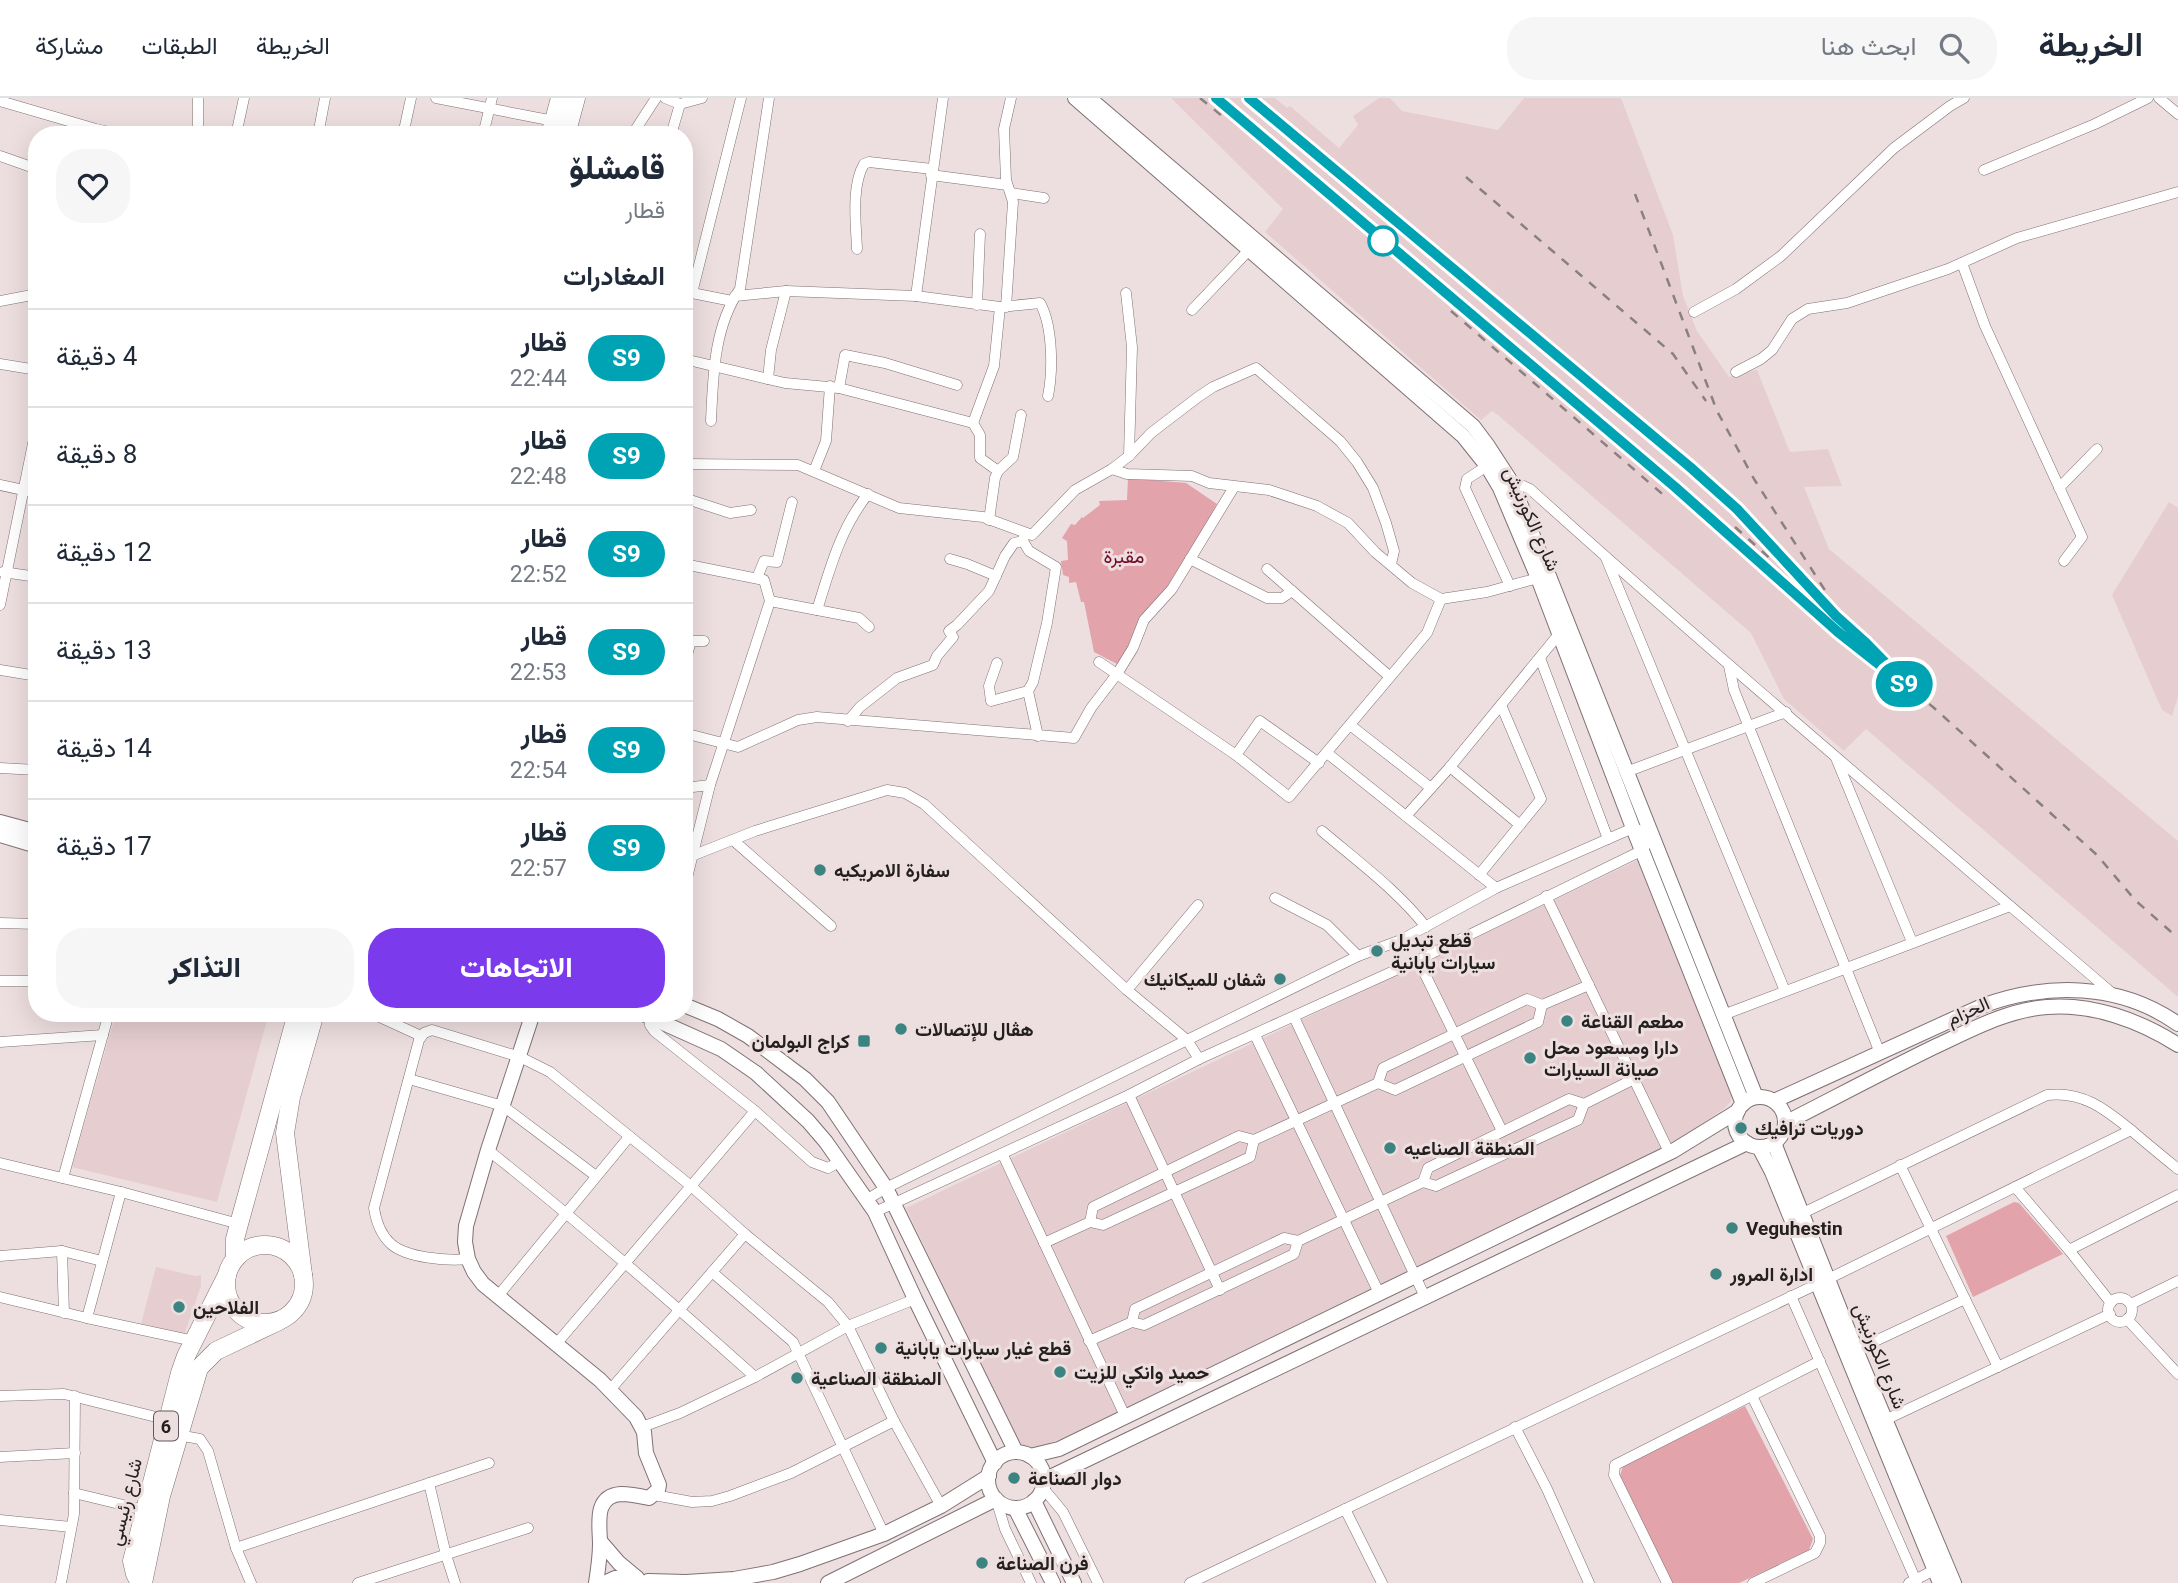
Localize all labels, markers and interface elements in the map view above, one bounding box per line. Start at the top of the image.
search box [1507,17,1997,80]
text: الخريطة [2039,25,2143,64]
icon: search [1935,29,1973,67]
text: ابحث هنا [1821,31,1917,61]
text: مشاركة [35,32,103,60]
text: الطبقات [141,32,218,60]
text: الخريطة [256,32,330,60]
text: قامشلۆ [569,148,665,187]
button: heart [56,149,130,223]
text: قطار [625,197,665,224]
unlabelled marker [1368,226,1398,256]
text: المغادرات [563,261,665,291]
text: قطار [521,327,567,357]
text: 4 دقيقة [56,341,137,371]
text: S9 [612,344,641,372]
text: 22:44 [510,365,567,392]
text: قطار [521,425,567,455]
text: 8 دقيقة [56,439,137,469]
text: S9 [612,442,641,470]
text: 22:48 [510,463,567,490]
street label: شارع الكورنيش [1498,463,1565,575]
text: قطار [521,523,567,553]
text: 12 دقيقة [56,537,152,567]
text: S9 [612,540,641,568]
park label: مقبرة [1104,545,1144,568]
text: 22:52 [510,561,567,588]
text: قطار [521,621,567,651]
text: 13 دقيقة [56,635,152,665]
text: S9 [612,638,641,666]
text: 22:53 [510,659,567,686]
line badge: S9 [1872,661,1936,707]
text: S9 [1890,670,1918,698]
text: قطار [521,719,567,749]
text: 14 دقيقة [56,733,152,763]
text: S9 [612,736,641,764]
text: 22:54 [510,757,567,784]
text: قطار [521,817,567,847]
text: 17 دقيقة [56,831,152,861]
text: S9 [612,834,641,862]
text: 22:57 [510,855,567,882]
place label: سفارة الامريكيه [834,859,950,883]
marker: سفارة الامريكيه [812,862,828,878]
button: التذاكر [56,928,354,1008]
button: الاتجاهات [368,928,665,1008]
place label: قطع تبديل سيارات يابانية [1391,929,1495,975]
marker: قطع تبديل سيارات يابانية [1369,943,1385,959]
place label: شفان للميكانيك [1144,968,1266,991]
marker: شفان للميكانيك [1272,971,1288,987]
street label: الحزام [1943,991,1993,1031]
place label: مطعم القناعة [1581,1010,1684,1034]
marker: مطعم القناعة [1559,1013,1575,1029]
place label: هڤال للإتصالات [915,1018,1034,1042]
marker: هڤال للإتصالات [893,1021,909,1037]
place label: كراج البولمان [752,1030,850,1054]
marker: كراج البولمان [856,1033,872,1049]
place label: دارا ومسعود محل صيانة السيارات [1544,1036,1679,1082]
marker: دارا ومسعود محل صيانة السيارات [1522,1050,1538,1066]
place label: دوريات ترافيك [1755,1117,1864,1141]
marker: دوريات ترافيك [1733,1120,1749,1136]
place label: المنطقة الصناعيه [1404,1137,1535,1160]
marker: المنطقة الصناعيه [1382,1140,1398,1156]
place label: Veguhestin [1746,1217,1843,1240]
marker: Veguhestin [1724,1220,1740,1236]
place label: ادارة المرور [1729,1263,1813,1287]
marker: ادارة المرور [1708,1266,1724,1282]
place label: الفلاحين [193,1296,259,1319]
marker: الفلاحين [171,1299,187,1315]
street label: شارع الكورنيش [1847,1300,1912,1413]
place label: قطع غيار سيارات يابانية [895,1337,1071,1362]
marker: قطع غيار سيارات يابانية [873,1340,889,1356]
place label: حميد وانكي للزيت [1074,1361,1209,1389]
marker: حميد وانكي للزيت [1052,1364,1068,1380]
place label: المنطقة الصناعية [811,1367,942,1390]
marker: المنطقة الصناعية [789,1370,805,1386]
road number: 6 [154,1412,178,1441]
street label: شارع رئيسي [103,1456,151,1549]
place label: دوار الصناعة [1028,1467,1122,1491]
marker: دوار الصناعة [1006,1470,1022,1486]
place label: فرن الصناعة [996,1552,1089,1576]
marker: فرن الصناعة [974,1555,990,1571]

